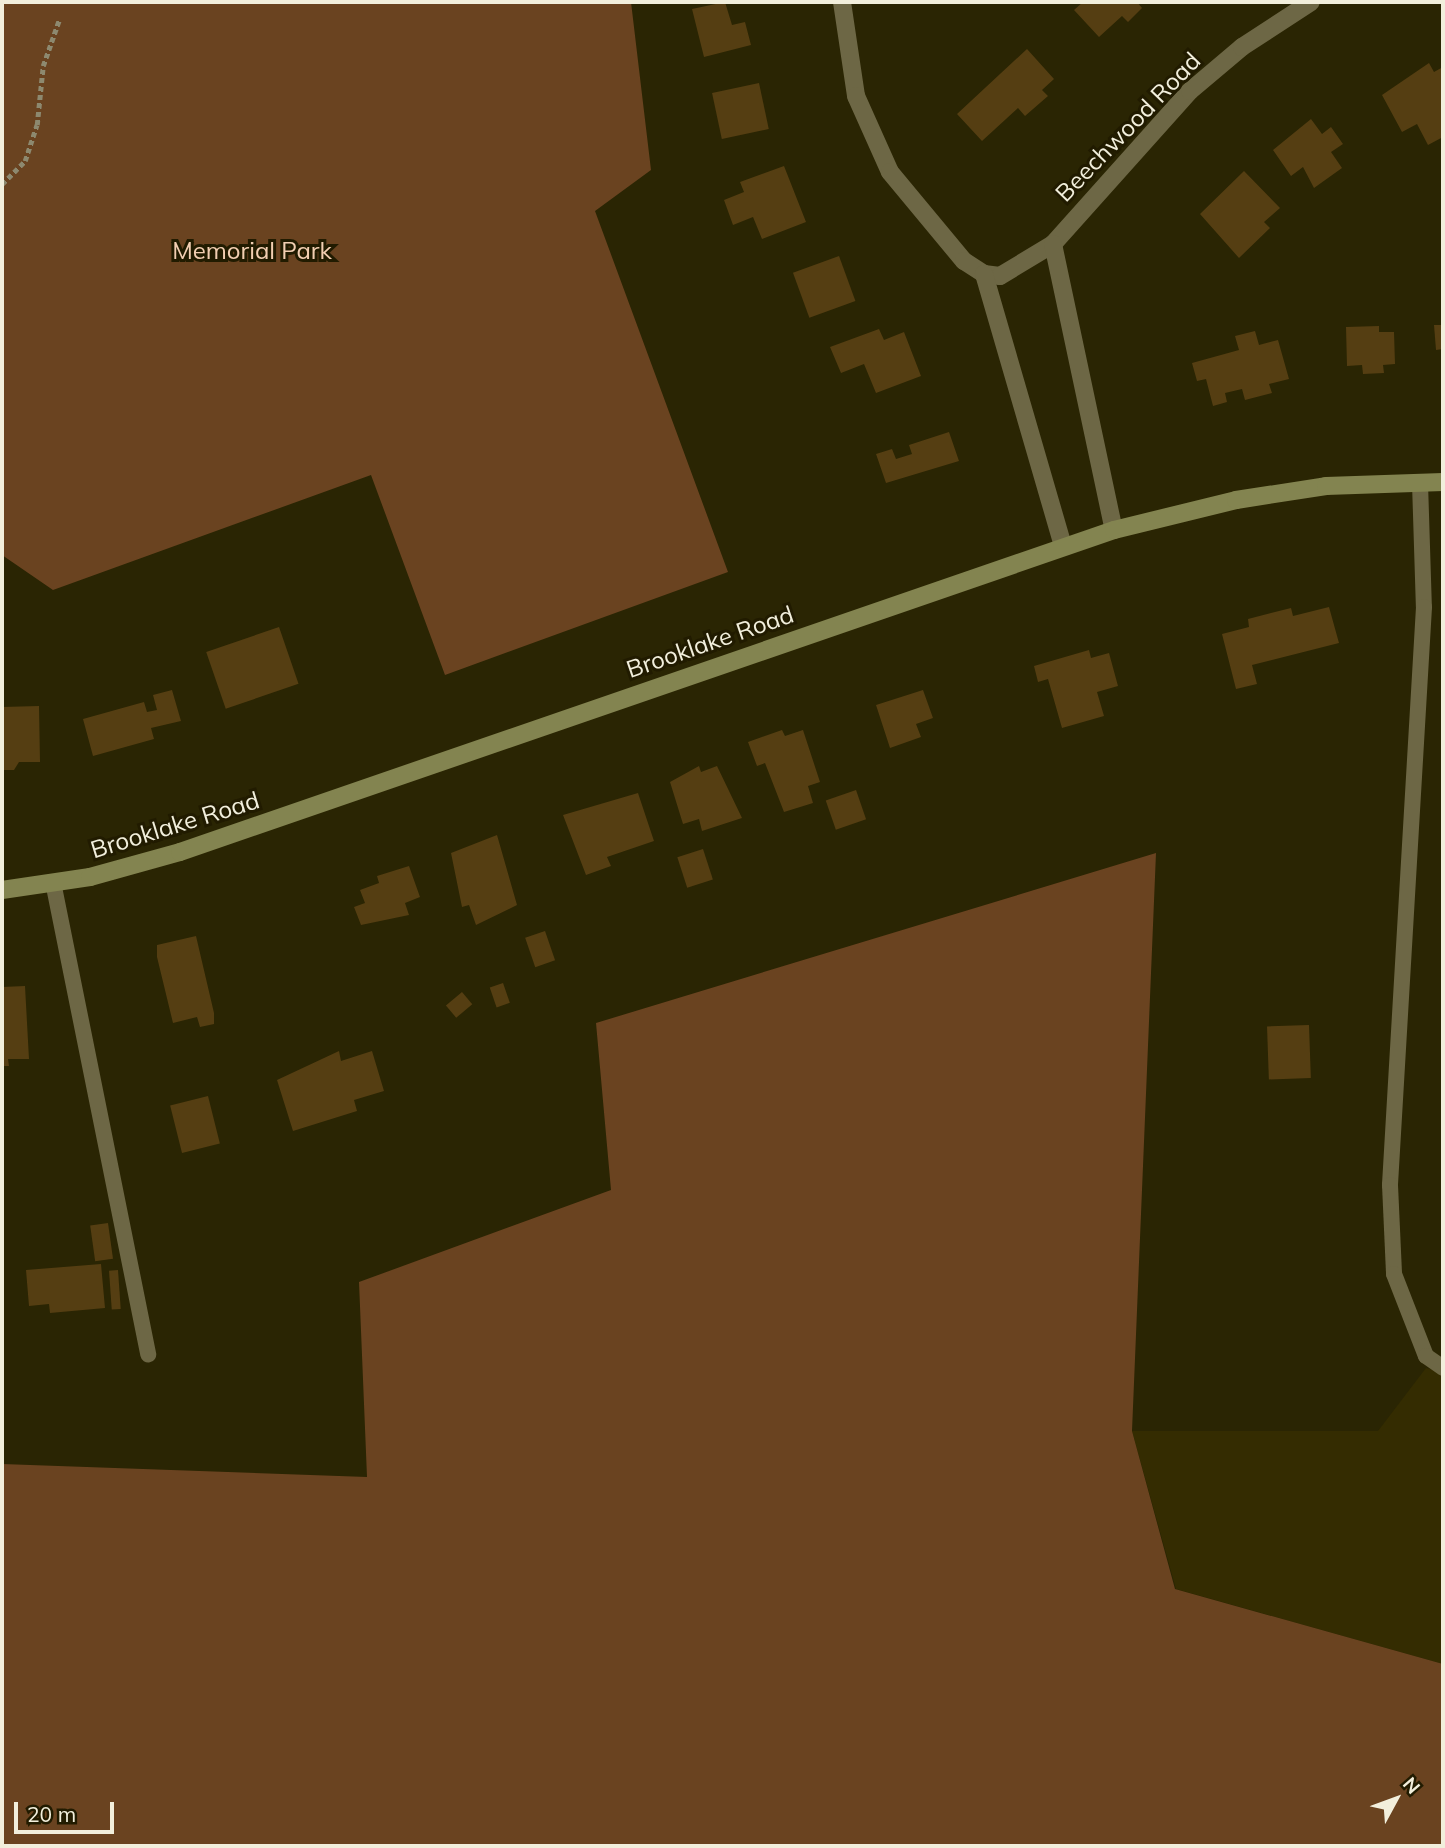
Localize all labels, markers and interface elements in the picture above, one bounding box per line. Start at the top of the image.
street label: Beechwood Road [1050,47,1206,207]
park label: Memorial Park [172,237,332,265]
street label: Brooklake Road [623,600,797,684]
street label: Brooklake Road [87,786,263,864]
north arrow [1361,1764,1431,1834]
text: N [1398,1772,1426,1799]
scale bar [18,1788,117,1832]
text: 20 m [27,1801,76,1827]

